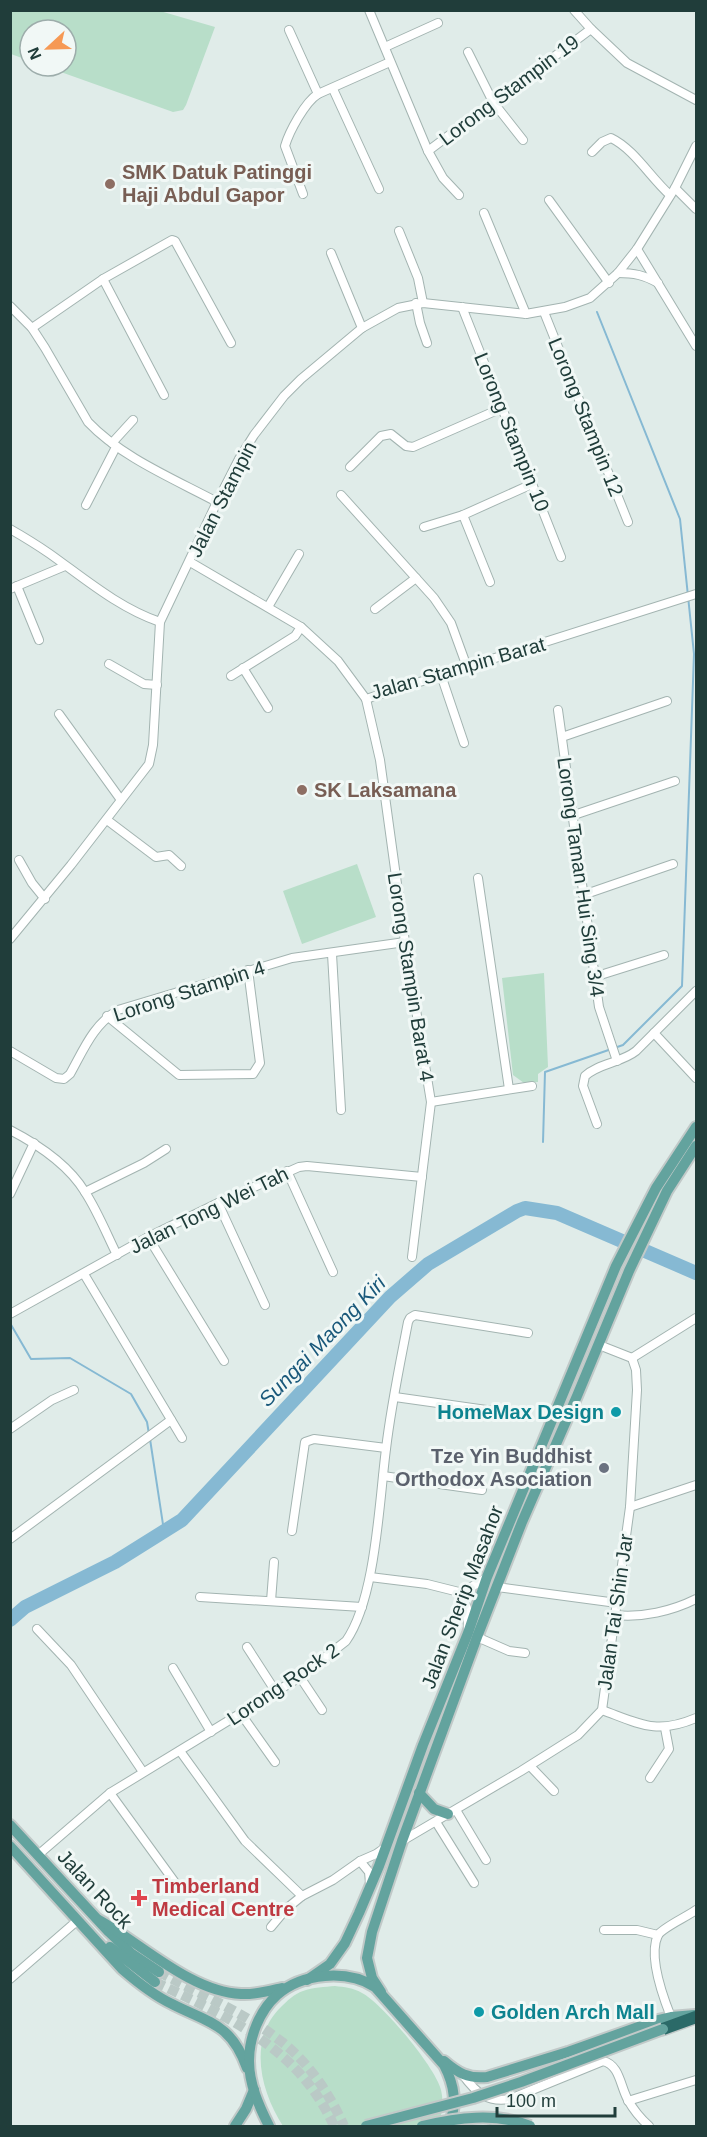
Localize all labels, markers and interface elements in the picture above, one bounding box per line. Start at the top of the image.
north arrow [18,18,78,78]
street label: Lorong Stampin 19 [435,30,583,150]
text: N [25,45,45,62]
place label: SMK Datuk Patinggi Haji Abdul Gapor [122,161,312,206]
marker: SMK Datuk Patinggi Haji Abdul Gapor [103,177,117,191]
street label: Lorong Stampin 12 [544,335,628,499]
street label: Lorong Stampin 10 [470,350,554,514]
street label: Jalan Stampin [183,438,261,560]
street label: Jalan Stampin Barat [368,632,548,703]
street label: Lorong Taman Hui Sing 3/4 [553,756,609,998]
place label: SK Laksamana [314,779,457,801]
marker: SK Laksamana [295,783,309,797]
street label: Lorong Stampin Barat 4 [384,871,438,1083]
street label: Lorong Stampin 4 [111,956,267,1026]
street label: Jalan Tong Wei Tah [126,1162,292,1258]
water label: Sungai Maong Kiri [254,1270,391,1411]
place label: HomeMax Design [437,1401,604,1423]
marker: HomeMax Design [609,1405,623,1419]
place label: Tze Yin Buddhist Orthodox Asociation [395,1445,592,1490]
marker: Tze Yin Buddhist Orthodox Asociation [597,1461,611,1475]
street label: Jalan Sherip Masahor [417,1502,507,1692]
street label: Jalan Tai Shin Jar [593,1532,637,1692]
street label: Lorong Rock 2 [223,1639,343,1729]
street label: Jalan Rock [53,1845,137,1933]
place label: Timberland Medical Centre [152,1875,294,1920]
marker: Timberland Medical Centre [130,1889,148,1907]
place label: Golden Arch Mall [491,2001,655,2023]
marker: Golden Arch Mall [472,2005,486,2019]
scale bar [497,2080,616,2118]
text: 100 m [506,2091,556,2111]

